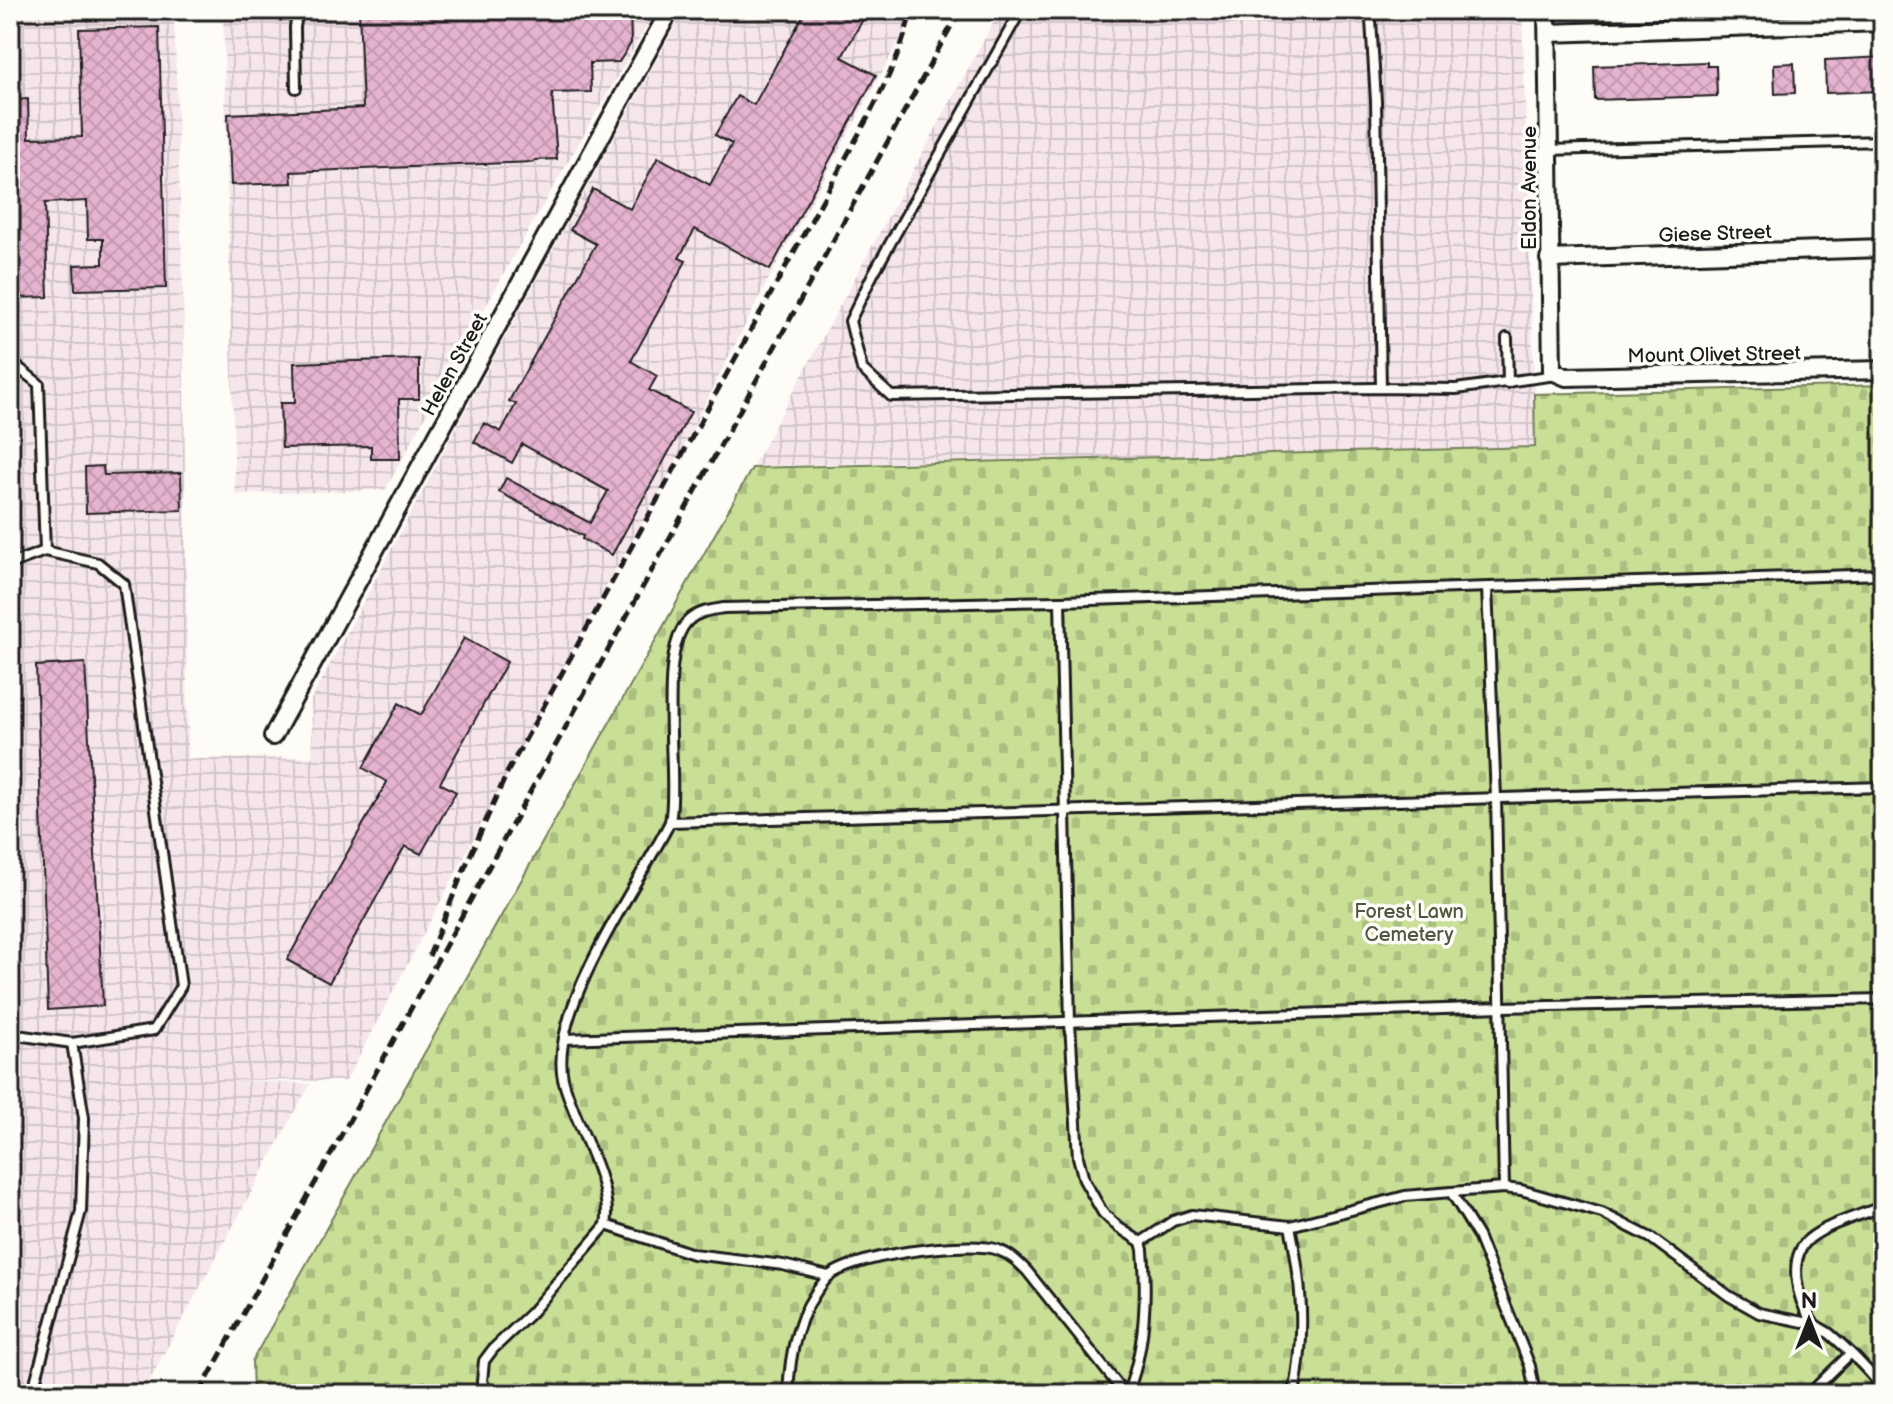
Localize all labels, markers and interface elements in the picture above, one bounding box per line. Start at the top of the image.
street label: Eldon Avenue [1518,126,1542,250]
street label: Giese Street [1658,220,1772,248]
street label: Helen Street [417,309,493,420]
street label: Mount Olivet Street [1627,341,1801,369]
park label: Forest Lawn Cemetery [1354,900,1464,947]
north arrow [1769,1280,1849,1360]
text: N [1801,1288,1817,1315]

